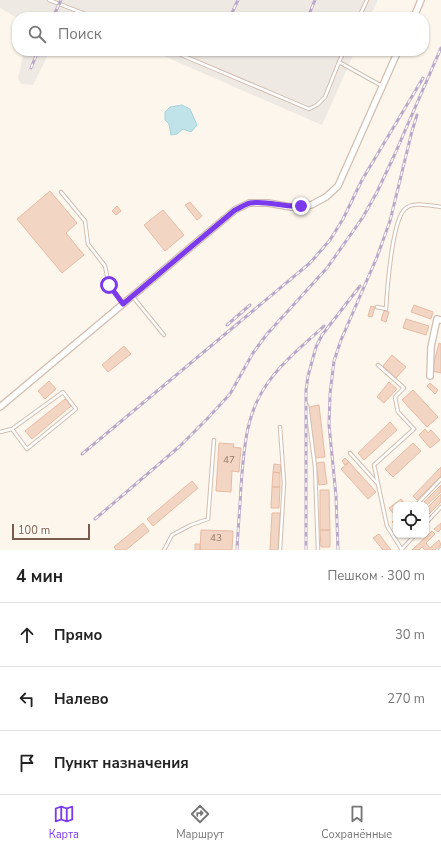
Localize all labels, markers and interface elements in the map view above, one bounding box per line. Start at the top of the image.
search box [12,12,429,56]
icon: search [26,23,48,45]
text: Поиск [58,24,102,44]
route end [292,197,310,215]
route start [100,276,118,294]
house number: 47 [223,453,235,467]
map controls [393,502,429,538]
button: locate [393,502,429,538]
scale bar [12,522,90,541]
text: 100 m [18,523,50,538]
house number: 43 [210,531,222,545]
text: 4 мин [16,565,63,588]
text: Пешком · 300 m [327,567,425,585]
icon: ahead [16,624,38,646]
text: Прямо [54,625,102,645]
text: 30 m [395,626,425,644]
icon: left [16,688,38,710]
text: Налево [54,689,109,709]
text: 270 m [387,690,425,708]
icon: arrive [16,752,38,774]
text: Пункт назначения [54,753,189,773]
tab: Карта [49,803,79,842]
tab: Маршрут [176,803,224,842]
tab: Сохранённые [321,803,392,842]

